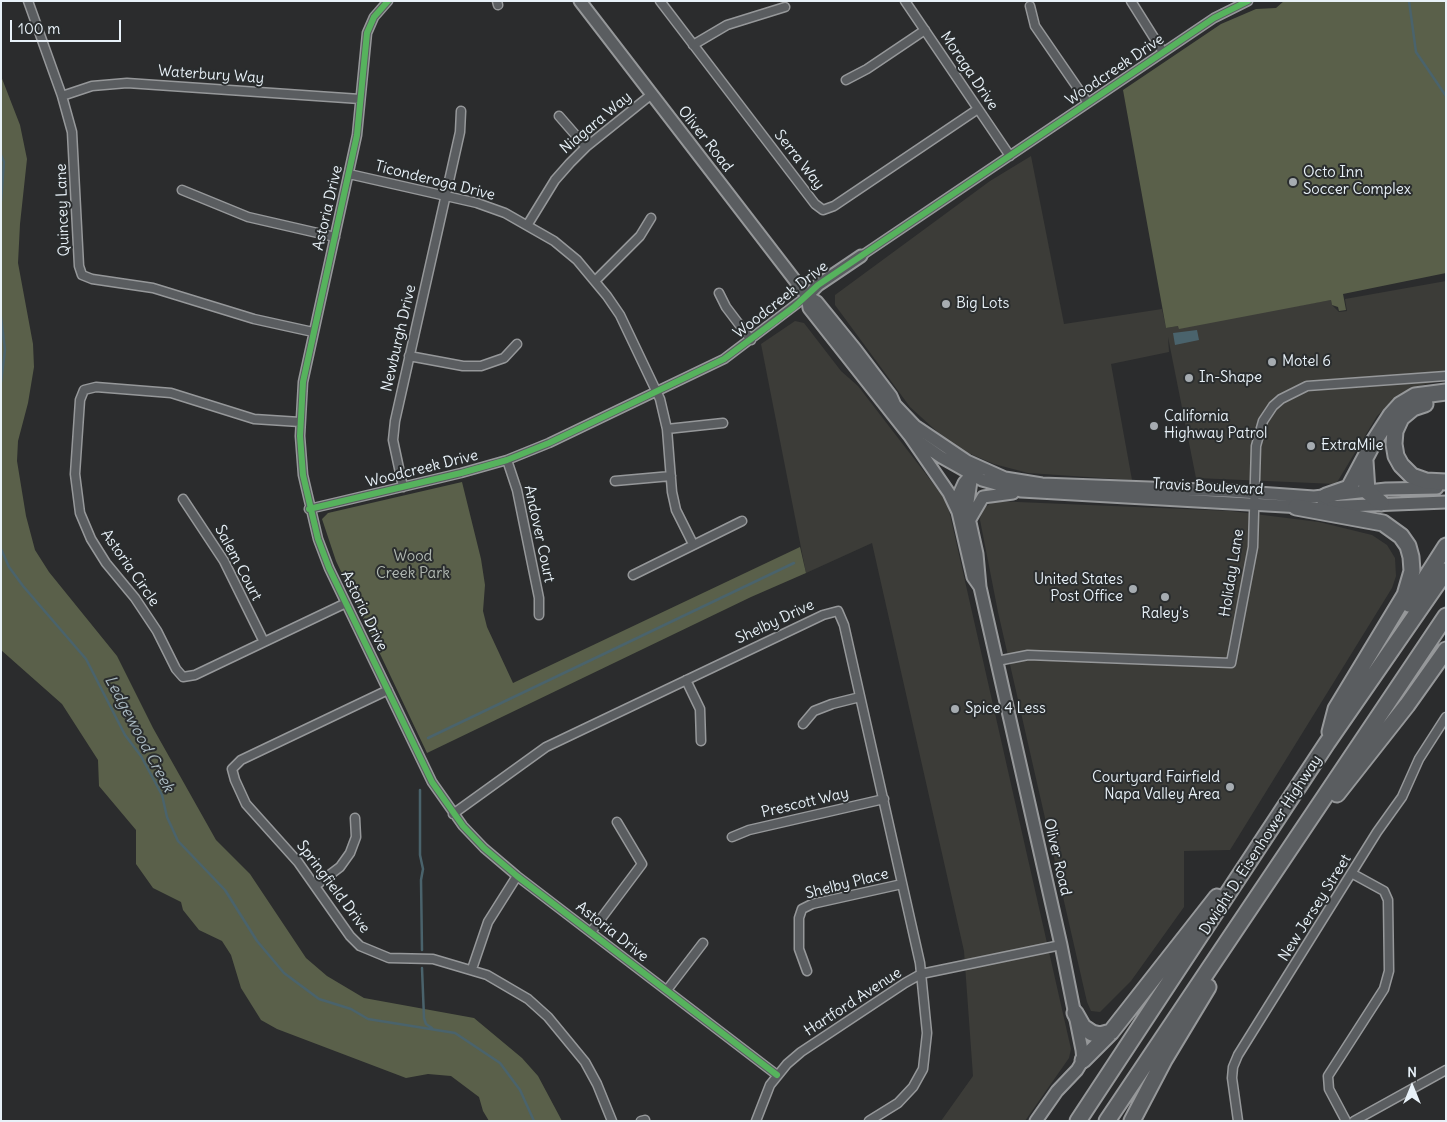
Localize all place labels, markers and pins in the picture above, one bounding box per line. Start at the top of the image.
place label: Octo Inn Soccer Complex [1303,164,1411,199]
marker: Octo Inn Soccer Complex [1287,176,1299,188]
place label: Big Lots [956,295,1009,313]
marker: Big Lots [940,298,952,310]
place label: Motel 6 [1282,353,1331,371]
marker: Motel 6 [1266,356,1278,368]
place label: In-Shape [1199,369,1262,387]
marker: In-Shape [1183,372,1195,384]
place label: California Highway Patrol [1164,408,1267,443]
marker: California Highway Patrol [1148,420,1160,432]
place label: ExtraMile [1321,437,1383,455]
marker: ExtraMile [1305,440,1317,452]
place label: United States Post Office [1034,571,1123,606]
marker: United States Post Office [1127,583,1139,595]
marker: Raley's [1159,591,1171,603]
place label: Raley's [1141,605,1189,623]
place label: Spice 4 Less [965,700,1046,718]
marker: Spice 4 Less [949,703,961,715]
place label: Courtyard Fairfield Napa Valley Area [1092,769,1220,804]
marker: Courtyard Fairfield Napa Valley Area [1224,781,1236,793]

